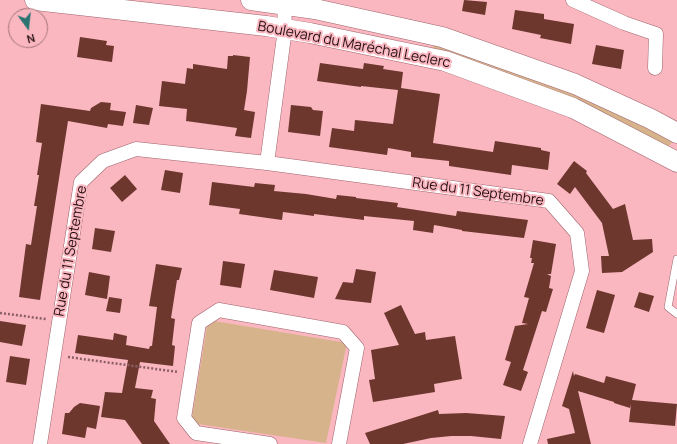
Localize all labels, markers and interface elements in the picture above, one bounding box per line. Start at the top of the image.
north arrow [8,8,48,48]
street label: Boulevard du Maréchal Leclerc [256,18,452,72]
text: N [25,31,37,47]
street label: Rue du 11 Septembre [411,174,545,210]
street label: Rue du 11 Septembre [51,184,91,318]

